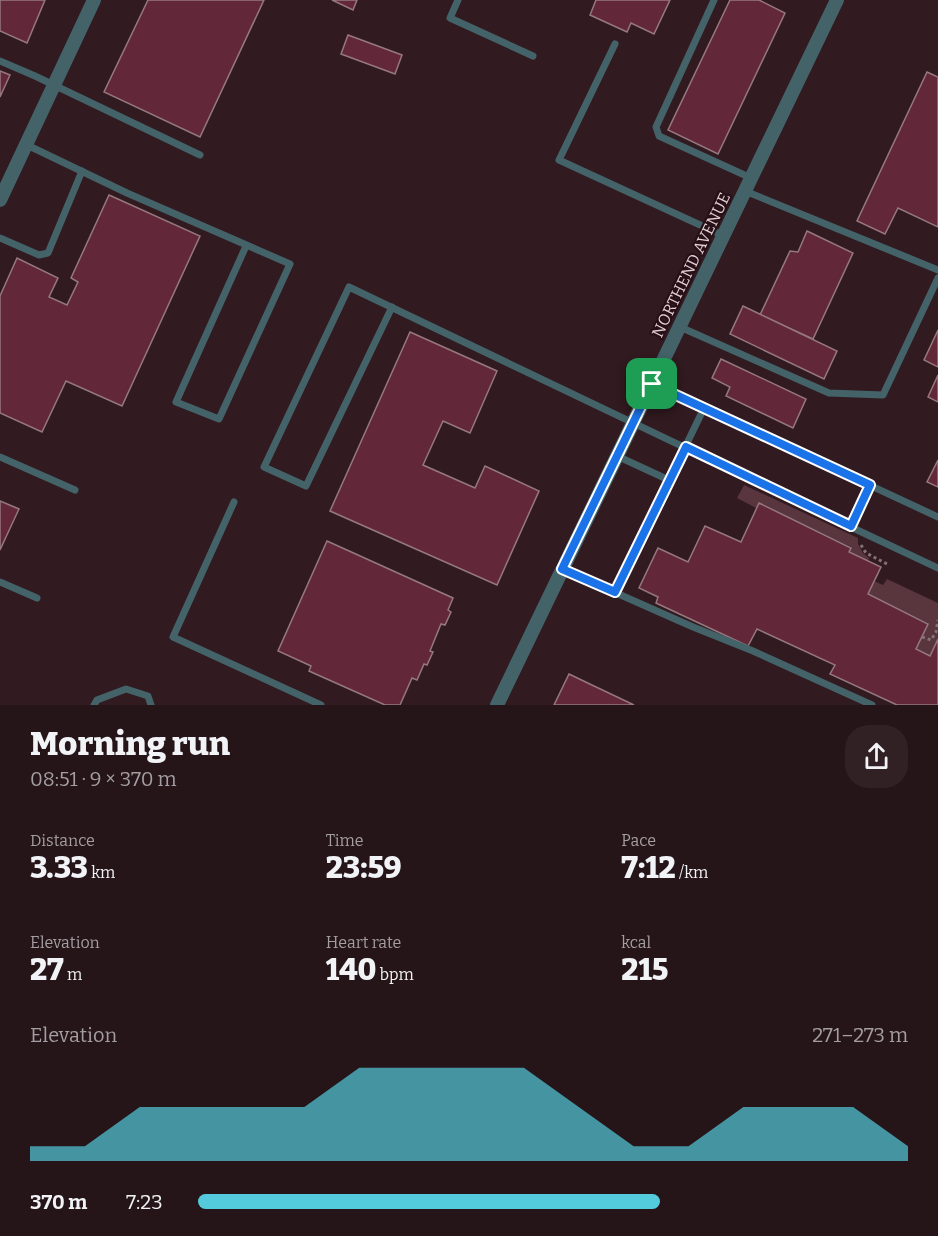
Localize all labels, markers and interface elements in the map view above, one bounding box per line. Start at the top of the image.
street label: NORTHEND AVENUE [648,190,734,340]
pin [626,358,677,409]
icon: arrive [635,367,668,400]
text: Morning run [30,724,230,764]
button: share [845,725,908,788]
text: 08:51 · 9 × 370 m [30,767,177,791]
text: Distance [30,831,95,850]
text: Time [326,831,363,850]
text: Pace [621,831,656,850]
text: 3.33 [30,850,88,886]
text: 23:59 [326,850,402,886]
text: 7:12 [621,850,676,886]
text: km [88,863,115,882]
text: /km [676,863,708,882]
text: Elevation [30,933,100,952]
text: Heart rate [326,933,401,952]
text: kcal [621,933,651,952]
text: 27 [30,952,64,988]
text: 140 [326,952,377,988]
text: 215 [621,952,668,988]
text: m [64,965,82,984]
text: bpm [377,965,414,984]
text: Elevation [30,1023,117,1047]
text: 271–273 m [812,1023,908,1047]
text: 370 m [30,1190,87,1214]
text: 7:23 [126,1190,163,1214]

